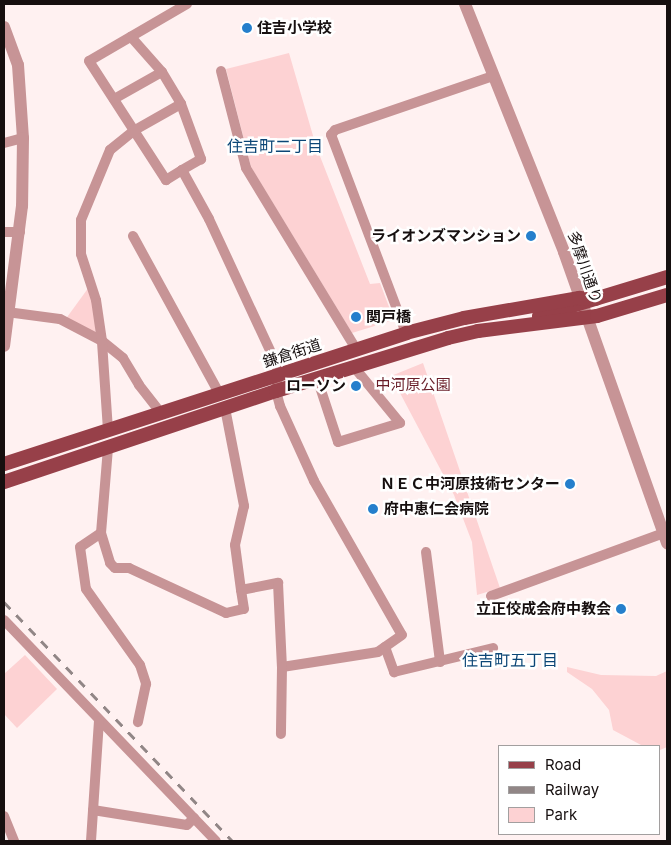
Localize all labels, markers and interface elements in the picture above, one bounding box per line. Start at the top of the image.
place label: 住吉小学校 [257,19,332,37]
marker: 住吉小学校 [241,22,253,34]
district label: 住吉町二丁目 [227,136,323,156]
place label: ライオンズマンション [371,227,521,245]
street label: 多摩川通り [564,229,606,305]
marker: ライオンズマンション [525,230,537,242]
place label: 関戸橋 [366,308,411,326]
marker: 関戸橋 [350,311,362,323]
street label: 鎌倉街道 [261,335,323,371]
park label: 中河原公園 [376,376,450,394]
place label: ローソン [286,377,346,395]
marker: ローソン [350,380,362,392]
place label: ＮＥＣ中河原技術センター [380,475,560,493]
marker: ＮＥＣ中河原技術センター [564,478,576,490]
place label: 府中恵仁会病院 [384,500,489,518]
marker: 府中恵仁会病院 [366,502,380,516]
place label: 立正佼成会府中教会 [476,600,611,618]
marker: 立正佼成会府中教会 [615,603,627,615]
district label: 住吉町五丁目 [462,650,558,670]
legend [498,745,661,835]
text: Road [545,755,581,774]
text: Railway [545,780,599,799]
text: Park [545,805,577,824]

